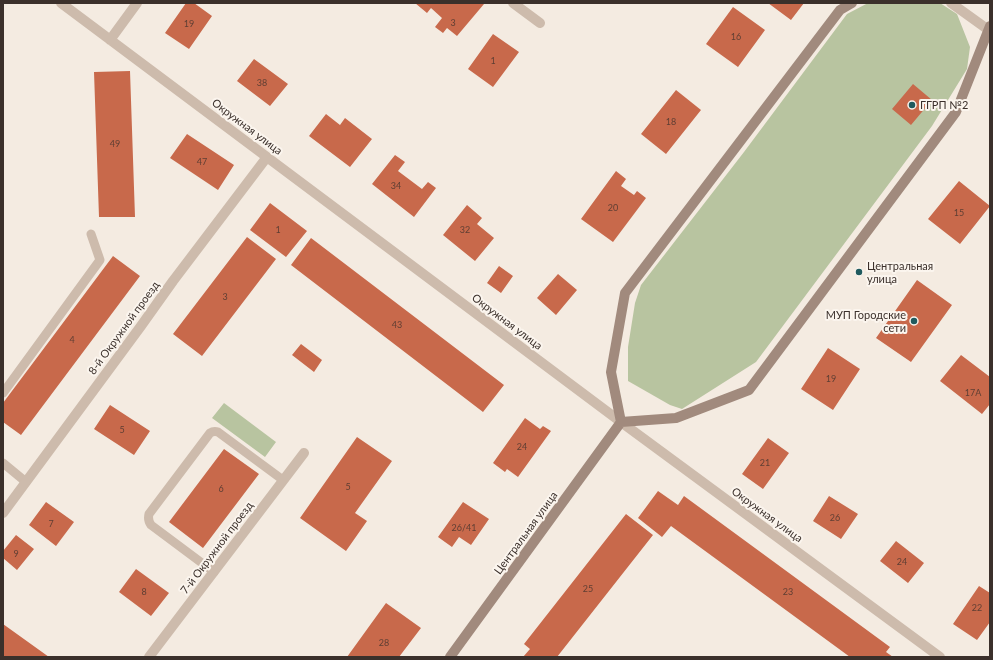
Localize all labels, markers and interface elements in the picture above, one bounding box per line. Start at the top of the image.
house number: 3 [450,18,456,28]
house number: 19 [184,19,194,29]
house number: 16 [731,32,741,42]
house number: 1 [490,56,496,66]
house number: 38 [257,78,267,88]
street label: Окружная улица [209,96,285,158]
place label: ГГРП №2 [920,98,968,112]
marker: ГГРП №2 [907,100,917,110]
house number: 18 [666,117,676,127]
house number: 49 [110,139,120,149]
house number: 47 [197,157,207,167]
house number: 34 [391,181,401,191]
house number: 20 [608,203,618,213]
house number: 15 [954,208,964,218]
house number: 1 [275,225,281,235]
house number: 32 [460,225,470,235]
place label: Центральная улица [867,259,933,285]
marker: Центральная улица [854,267,864,277]
street label: 8-й Окружной проезд [86,279,162,377]
street label: Окружная улица [469,291,545,353]
house number: 3 [222,292,228,302]
place label: МУП Городские сети [826,308,906,334]
marker: МУП Городские сети [909,316,919,326]
house number: 43 [392,320,402,330]
house number: 4 [69,335,75,345]
house number: 19 [826,374,836,384]
house number: 17А [965,388,981,398]
house number: 5 [119,425,125,435]
house number: 24 [517,442,527,452]
house number: 21 [760,458,770,468]
house number: 5 [345,482,351,492]
house number: 6 [218,484,224,494]
street label: Окружная улица [729,485,805,545]
street label: Центральная улица [492,489,560,577]
street label: 7-й Окружной проезд [178,499,256,597]
house number: 26 [830,513,840,523]
house number: 7 [48,519,54,529]
house number: 26/41 [452,523,476,533]
house number: 9 [13,549,19,559]
house number: 24 [897,557,907,567]
house number: 25 [583,584,593,594]
house number: 8 [141,587,147,597]
house number: 23 [783,587,793,597]
house number: 22 [972,603,982,613]
house number: 28 [379,638,389,648]

